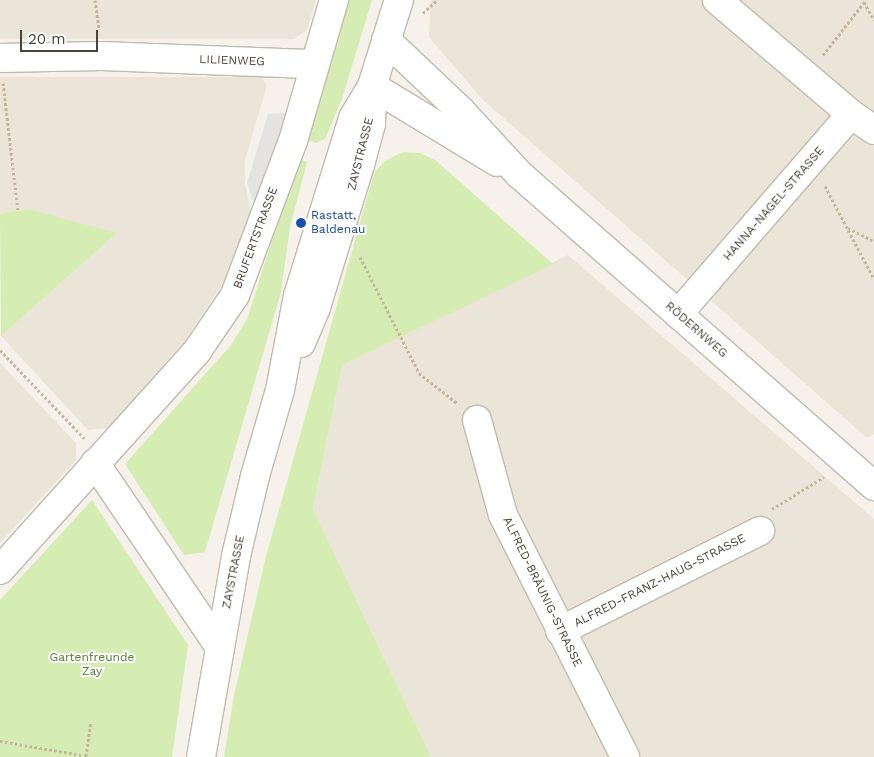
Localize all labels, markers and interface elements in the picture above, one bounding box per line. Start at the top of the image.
scale bar [22,20,100,52]
text: 20 m [28,30,66,48]
street label: LILIENWEG [199,53,265,69]
street label: ZAYSTRASSE [345,116,377,192]
street label: HANNA-NAGEL-STRASSE [721,144,827,264]
street label: BRUFERTSTRASSE [231,185,281,291]
place label: Rastatt, Baldenau [311,209,365,237]
marker: Rastatt, Baldenau [295,217,307,229]
street label: RÖDERNWEG [662,299,730,361]
street label: ALFRED-BRÄUNIG-STRASSE [499,515,585,669]
street label: ALFRED-FRANZ-HAUG-STRASSE [572,531,748,631]
street label: ZAYSTRASSE [220,534,248,610]
park label: Gartenfreunde Zay [50,651,134,679]

